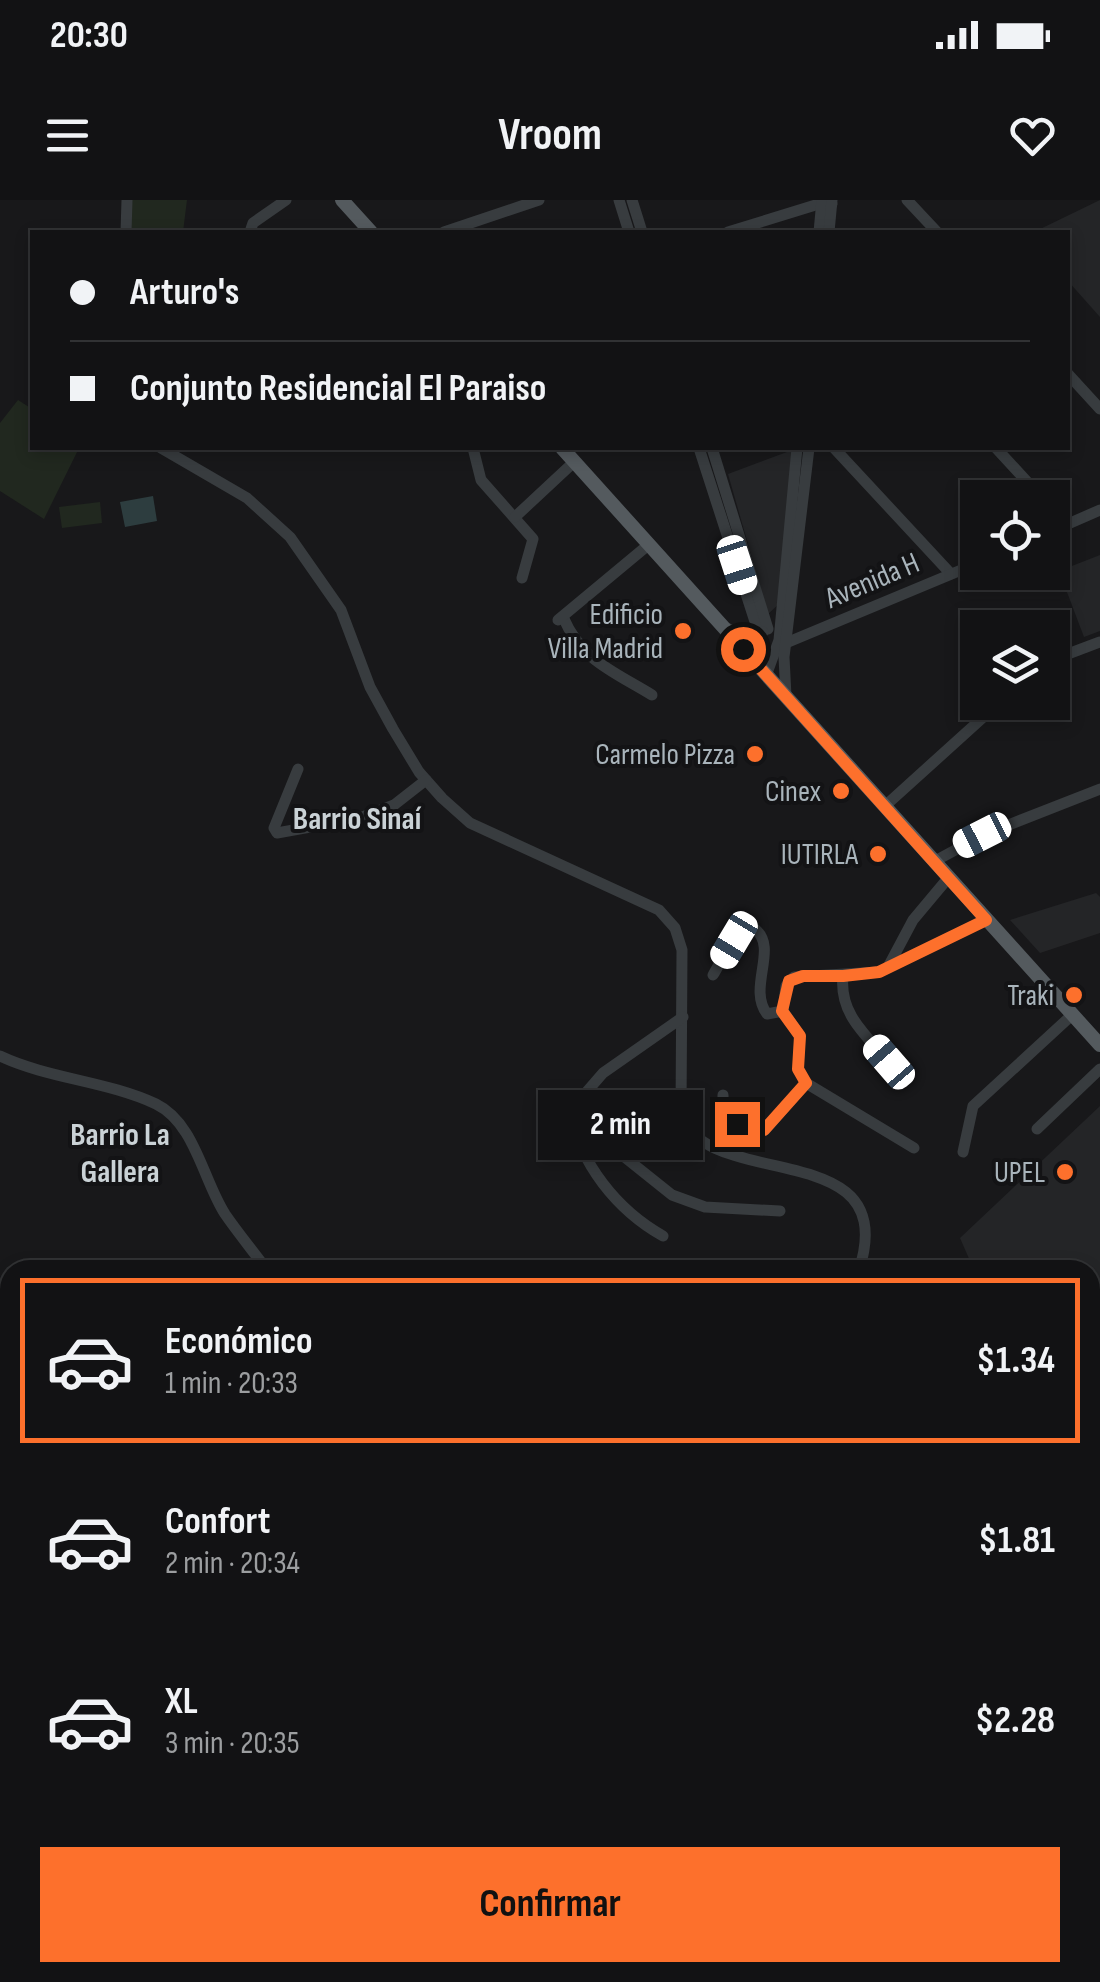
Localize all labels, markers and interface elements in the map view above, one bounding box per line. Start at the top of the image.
text: 20:30 [50,13,128,58]
icon: menu [40,108,95,163]
text: Vroom [498,108,602,163]
icon: heart [1005,108,1060,163]
text: Arturo's [130,270,239,315]
text: Conjunto Residencial El Paraiso [130,366,546,411]
map controls [960,480,1070,720]
button: locate [960,480,1070,590]
car [713,532,761,598]
street label: Avenida H [819,545,925,617]
place label: Edificio Villa Madrid [548,597,663,667]
button: layers [960,610,1070,720]
marker: Edificio Villa Madrid [672,620,694,642]
route start [721,627,766,672]
place label: Carmelo Pizza [595,737,735,773]
marker: Carmelo Pizza [744,743,766,765]
place label: Cinex [765,774,821,810]
marker: Cinex [830,780,852,802]
district label: Barrio Sinaí [293,800,422,839]
car [948,808,1016,862]
place label: IUTIRLA [781,837,858,873]
marker: IUTIRLA [867,843,889,865]
car [706,907,762,973]
place label: Traki [1007,978,1054,1014]
marker: Traki [1063,984,1085,1006]
car [858,1030,920,1094]
callout: 2 min [537,1089,702,1159]
route end [715,1102,760,1147]
text: 2 min [590,1105,651,1144]
district label: Barrio La Gallera [70,1116,170,1192]
place label: UPEL [994,1155,1045,1191]
marker: UPEL [1054,1161,1076,1183]
icon: car [45,1316,135,1406]
text: Económico [165,1319,313,1364]
text: $1.34 [976,1338,1055,1383]
text: 1 min · 20:33 [165,1364,298,1403]
icon: car [45,1496,135,1586]
text: Confort [165,1499,270,1544]
text: $1.81 [978,1518,1055,1563]
text: 2 min · 20:34 [165,1544,300,1583]
icon: car [45,1676,135,1766]
text: XL [165,1679,198,1724]
text: $2.28 [975,1698,1055,1743]
text: 3 min · 20:35 [165,1724,300,1763]
button: Confirmar [40,1847,1060,1962]

